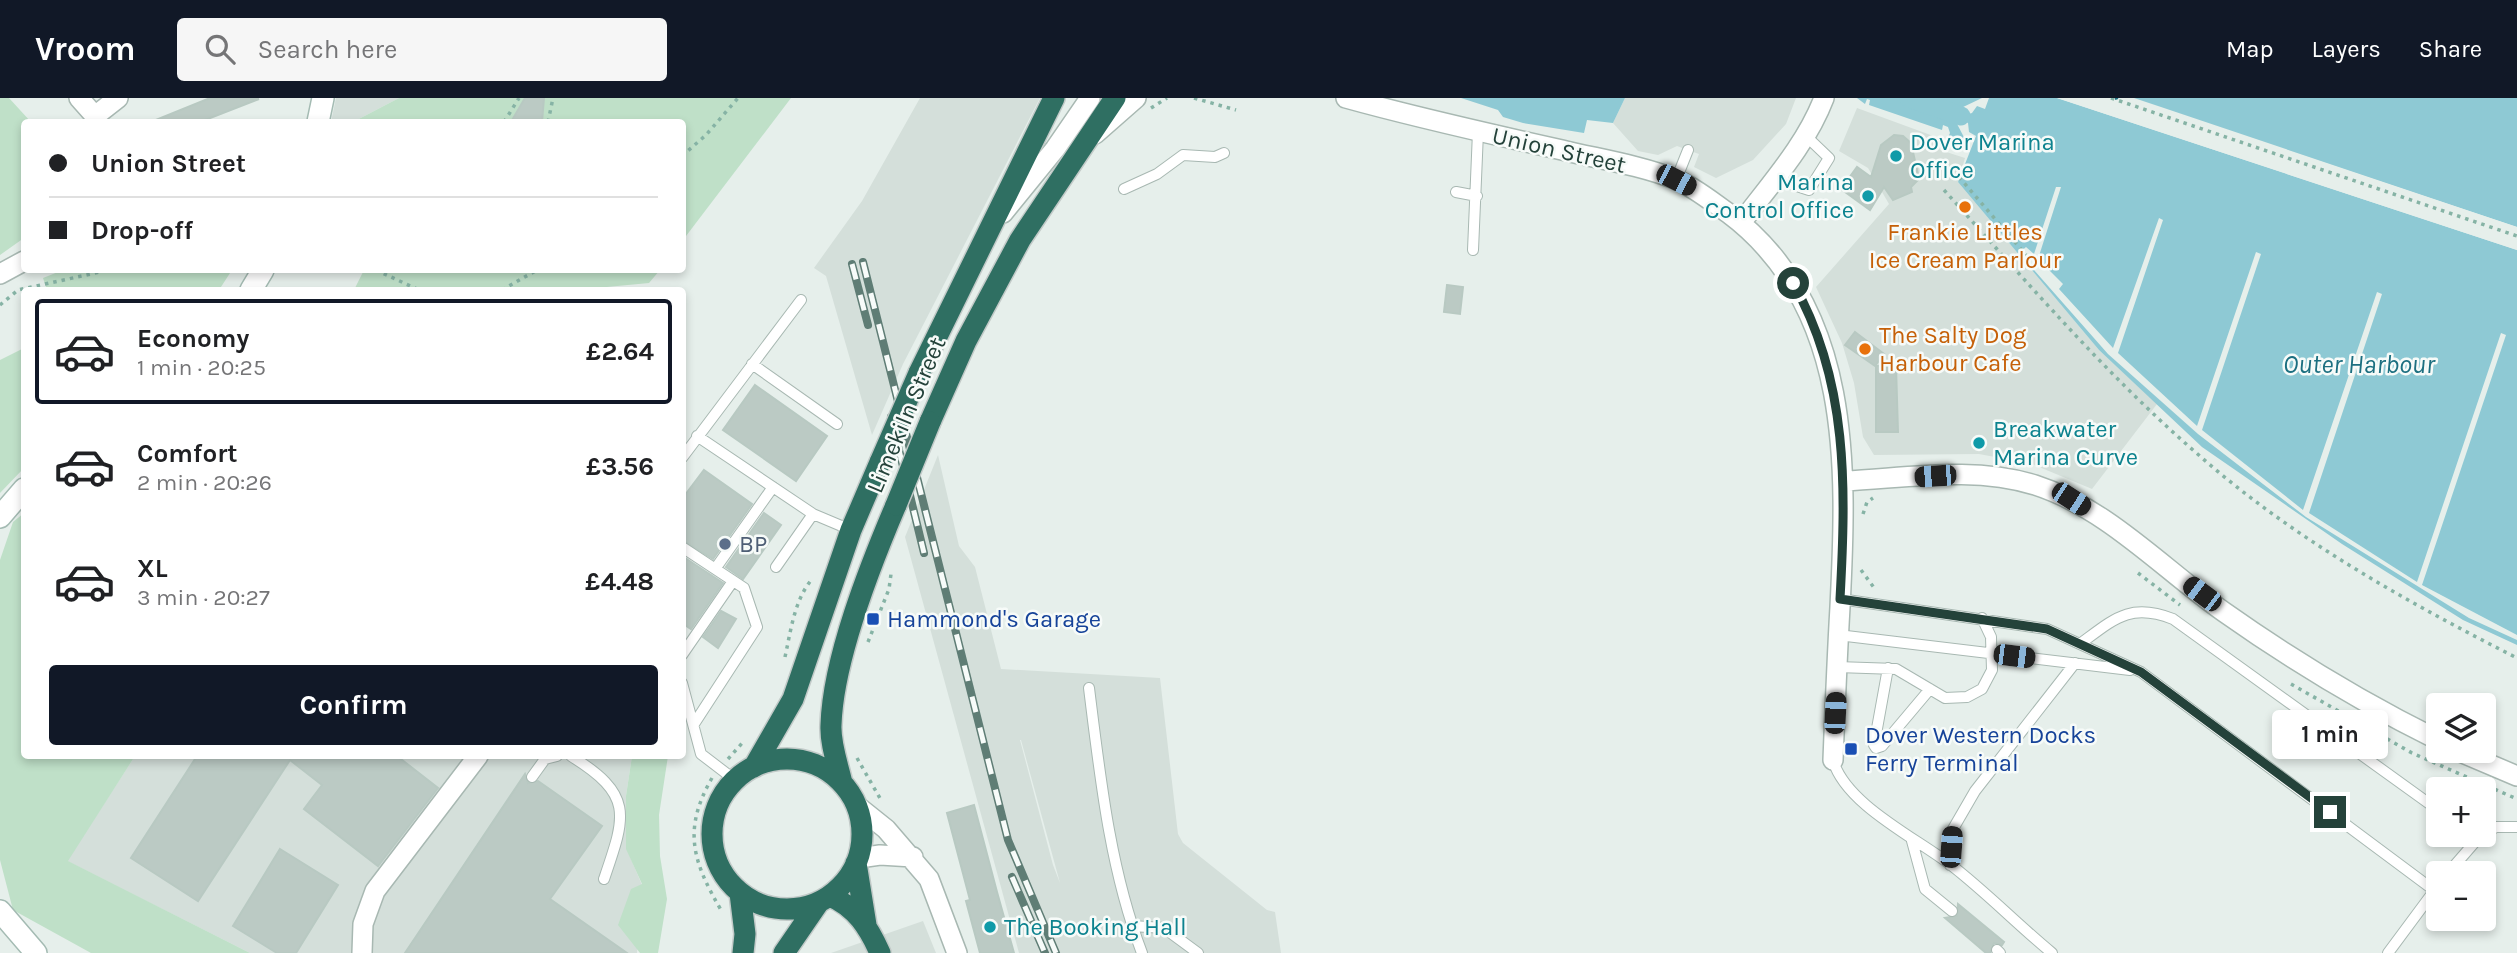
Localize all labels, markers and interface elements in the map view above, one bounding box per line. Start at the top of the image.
search box [177,18,667,81]
text: Vroom [35,30,135,68]
icon: search [201,30,239,68]
text: Search here [257,34,397,65]
text: Map [2226,35,2274,63]
text: Layers [2312,35,2381,63]
text: Share [2419,35,2482,63]
street label: Union Street [1489,121,1629,179]
place label: Dover Marina Office [1910,128,2055,184]
text: Union Street [91,148,246,179]
marker: Dover Marina Office [1888,148,1904,164]
car [1653,161,1700,199]
place label: Marina Control Office [1705,168,1854,224]
marker: Marina Control Office [1860,188,1876,204]
marker: Frankie Littles Ice Cream Parlour [1957,199,1973,215]
text: Drop-off [91,215,193,246]
place label: Frankie Littles Ice Cream Parlour [1869,218,2062,274]
route start [1777,267,1809,299]
icon: car [53,320,116,383]
place label: The Salty Dog Harbour Cafe [1879,321,2027,377]
text: Economy [137,323,249,354]
street label: Limekiln Street [861,333,951,497]
text: £2.64 [586,336,654,367]
marker: The Salty Dog Harbour Cafe [1857,341,1873,357]
water label: Outer Harbour [2283,349,2436,380]
text: 1 min · 20:25 [137,354,266,381]
place label: Breakwater Marina Curve [1993,415,2138,471]
icon: car [53,435,116,498]
marker: Breakwater Marina Curve [1971,435,1987,451]
text: Comfort [137,438,238,469]
text: £3.56 [586,451,654,482]
car [1914,464,1957,488]
text: 2 min · 20:26 [137,469,272,496]
car [2048,479,2095,519]
place label: BP [739,530,767,558]
marker: BP [717,536,733,552]
icon: car [53,550,116,613]
text: XL [137,553,168,584]
text: £4.48 [585,566,654,597]
car [2179,573,2226,615]
text: 3 min · 20:27 [137,584,270,611]
place label: Hammond's Garage [887,605,1101,633]
marker: Hammond's Garage [865,611,881,627]
car [1992,643,2037,669]
button: Confirm [49,665,658,745]
car [1824,691,1847,735]
map controls [2426,693,2496,931]
button: layers [2426,693,2496,763]
callout: 1 min [2272,710,2388,760]
place label: Dover Western Docks Ferry Terminal [1865,721,2096,777]
text: 1 min [2301,721,2359,748]
marker: Dover Western Docks Ferry Terminal [1843,741,1859,757]
button: + [2426,777,2496,847]
route end [2314,796,2346,828]
car [1940,825,1963,869]
button: − [2426,861,2496,931]
place label: The Booking Hall [1004,913,1187,941]
marker: The Booking Hall [982,919,998,935]

